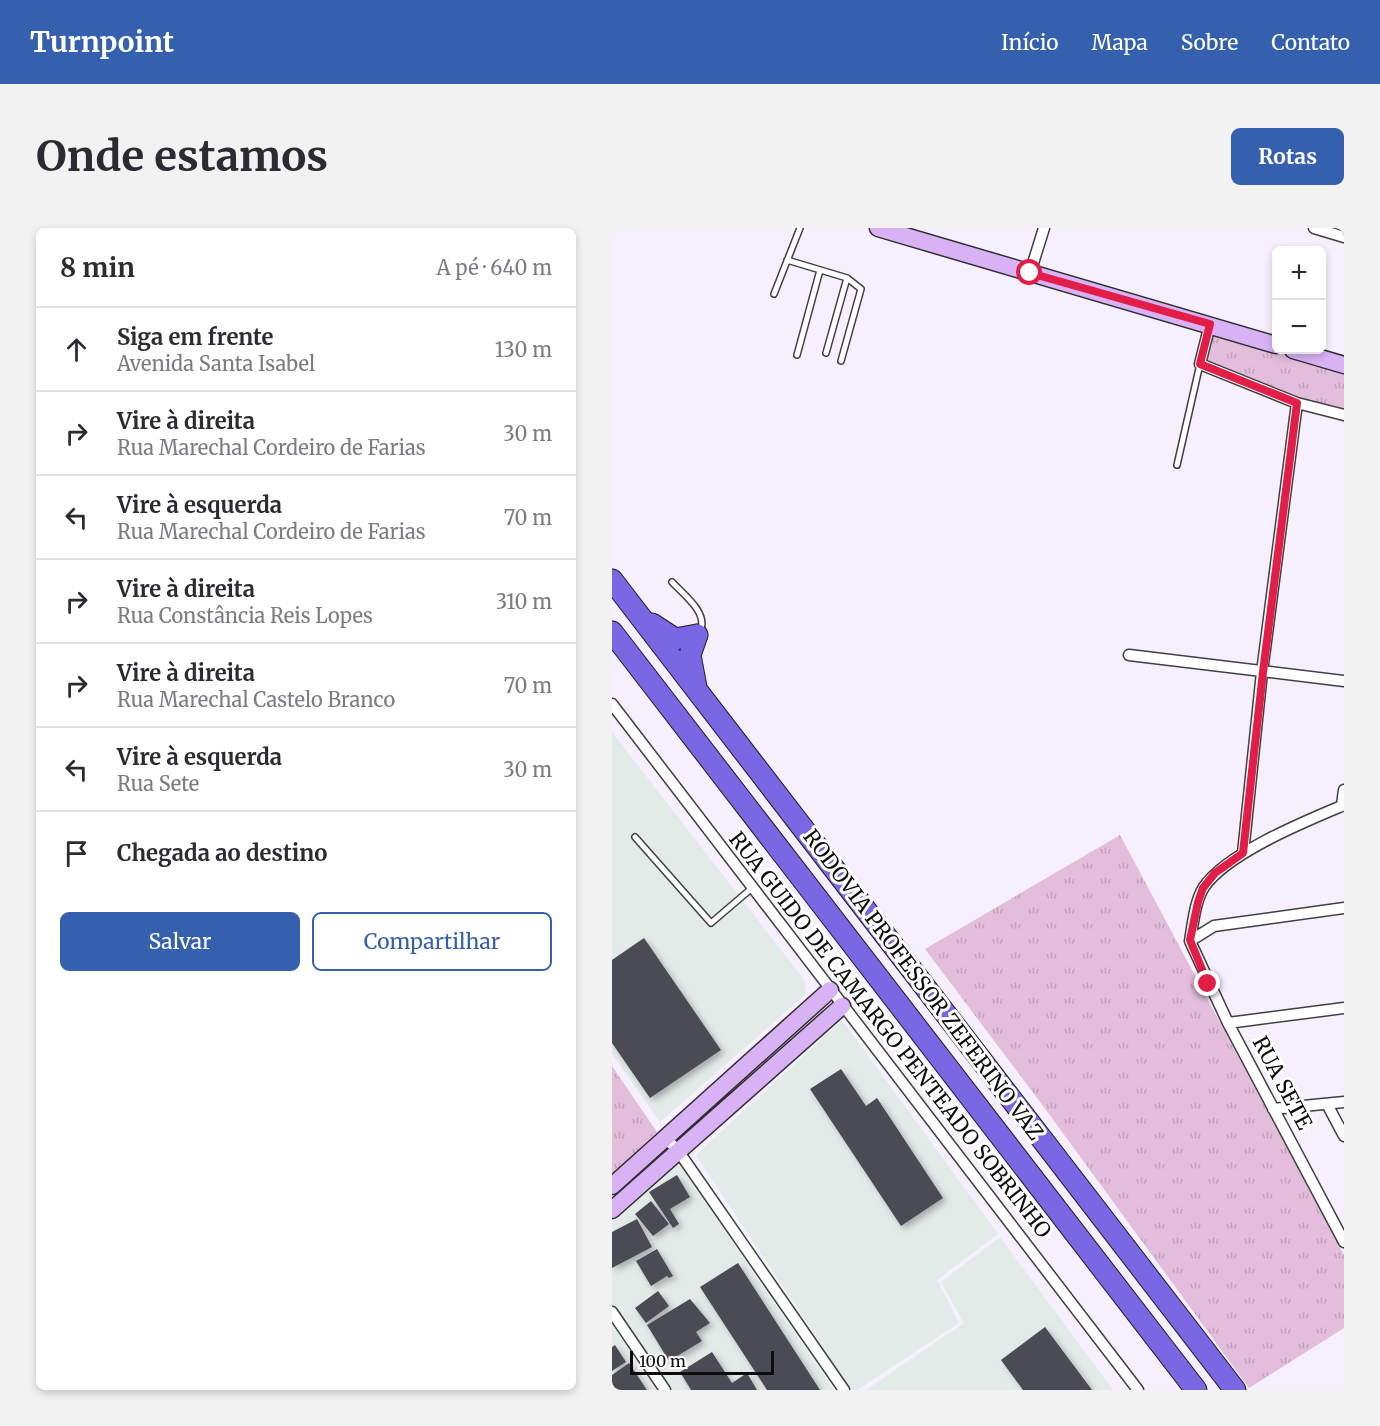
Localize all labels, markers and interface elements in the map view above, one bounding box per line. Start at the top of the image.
text: Turnpoint [30,24,174,60]
text: Início [1001,29,1059,56]
text: Mapa [1092,29,1148,56]
text: Sobre [1181,29,1238,56]
text: Contato [1271,29,1350,56]
button: Rotas [1231,128,1344,185]
text: Onde estamos [36,130,328,182]
map controls [1272,246,1326,354]
button: + [1272,246,1326,300]
text: 8 min [60,251,135,284]
text: A pé · 640 m [437,255,552,280]
route start [1016,259,1042,285]
button: − [1272,300,1326,354]
text: Siga em frente [117,323,273,351]
icon: ahead [60,333,93,366]
text: 130 m [495,337,552,362]
text: Avenida Santa Isabel [117,351,315,376]
text: Vire à direita [117,407,255,435]
icon: right [60,417,93,450]
text: 30 m [503,421,552,446]
text: Rua Marechal Cordeiro de Farias [117,435,426,460]
text: Vire à esquerda [117,491,282,519]
icon: left [60,501,93,534]
text: 70 m [504,505,552,530]
text: Rua Marechal Cordeiro de Farias [117,519,426,544]
text: Vire à direita [117,575,255,603]
icon: right [60,585,93,618]
text: 310 m [496,589,552,614]
text: Rua Constância Reis Lopes [117,603,373,628]
text: Vire à direita [117,659,255,687]
icon: right [60,669,93,702]
text: 70 m [504,673,552,698]
text: Rua Marechal Castelo Branco [117,687,395,712]
text: Vire à esquerda [117,743,282,771]
icon: left [60,753,93,786]
text: 30 m [503,757,552,782]
text: Rua Sete [117,771,199,796]
street label: RODOVIA PROFESSOR ZEFERINO VAZ [798,824,1049,1146]
street label: RUA GUIDO DE CAMARGO PENTEADO SOBRINHO [723,826,1058,1243]
icon: arrive [60,837,93,870]
text: Chegada ao destino [117,839,327,867]
button: Salvar [60,912,300,971]
button: Compartilhar [312,912,552,971]
route end [1194,970,1220,996]
street label: RUA SETE [1247,1031,1319,1135]
scale bar [630,1348,774,1376]
text: 100 m [639,1351,686,1371]

